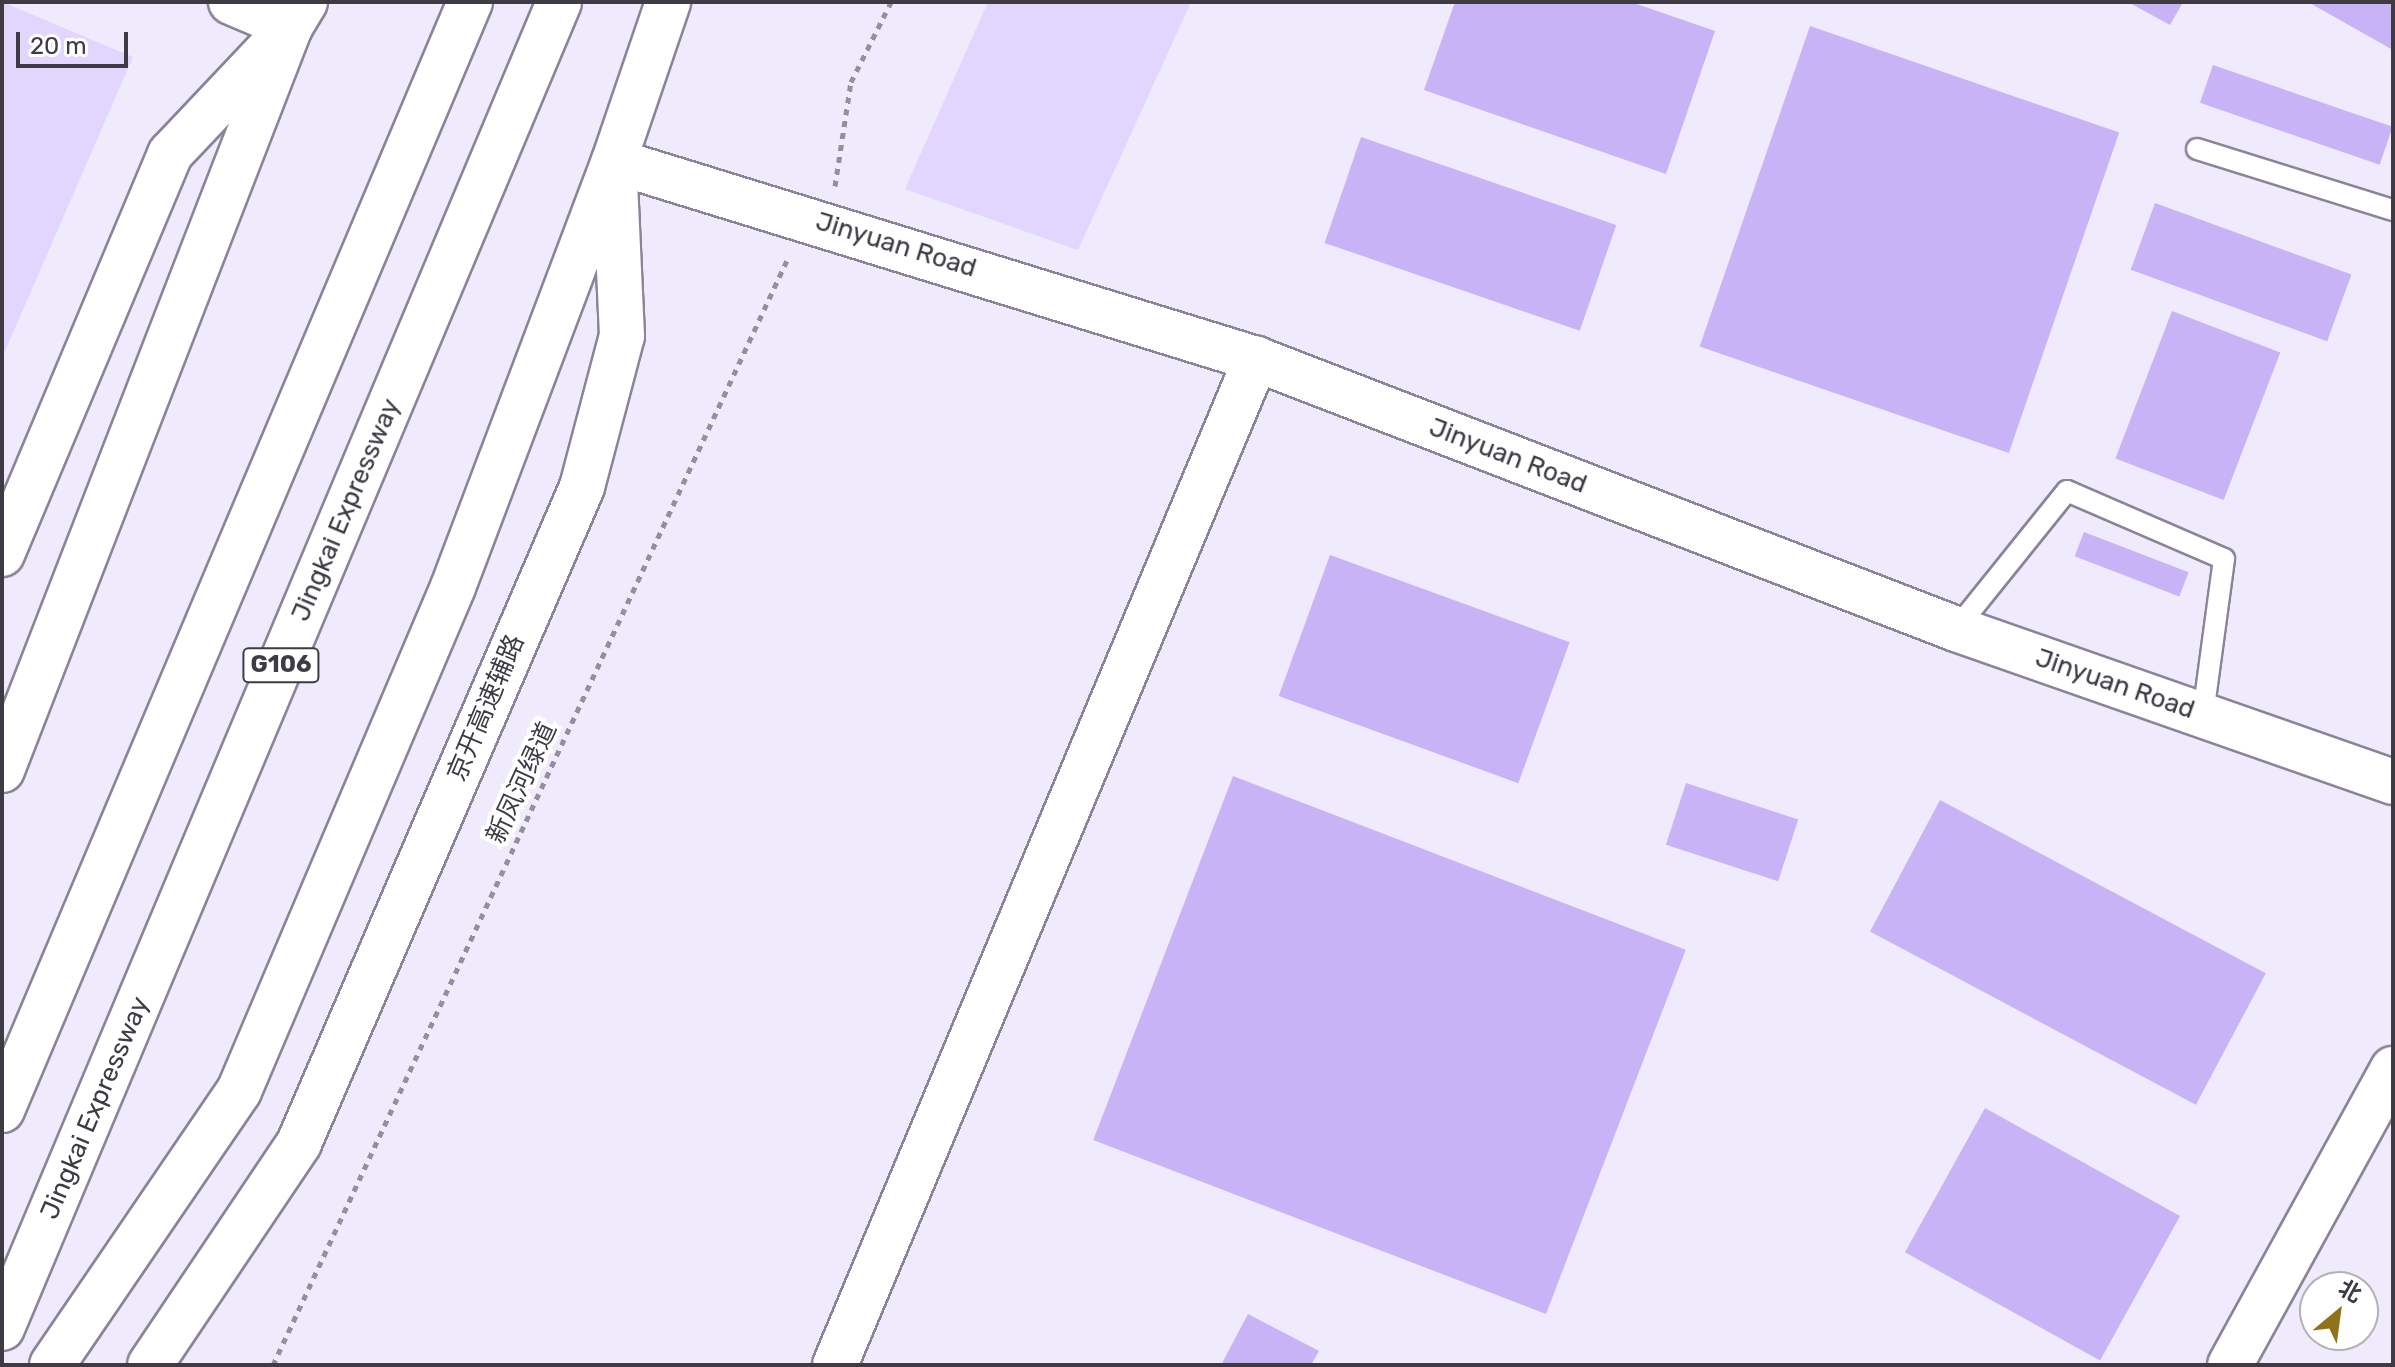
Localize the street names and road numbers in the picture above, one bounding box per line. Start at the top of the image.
street label: Jinyuan Road [812,206,980,284]
street label: Jingkai Expressway [285,394,407,626]
street label: Jinyuan Road [1425,412,1591,500]
street label: 京开高速辅路 [441,630,531,786]
street label: Jinyuan Road [2031,642,2199,726]
road number: G106 [241,645,321,685]
street label: 新凤河绿道 [480,717,564,849]
street label: Jingkai Expressway [34,992,156,1224]

